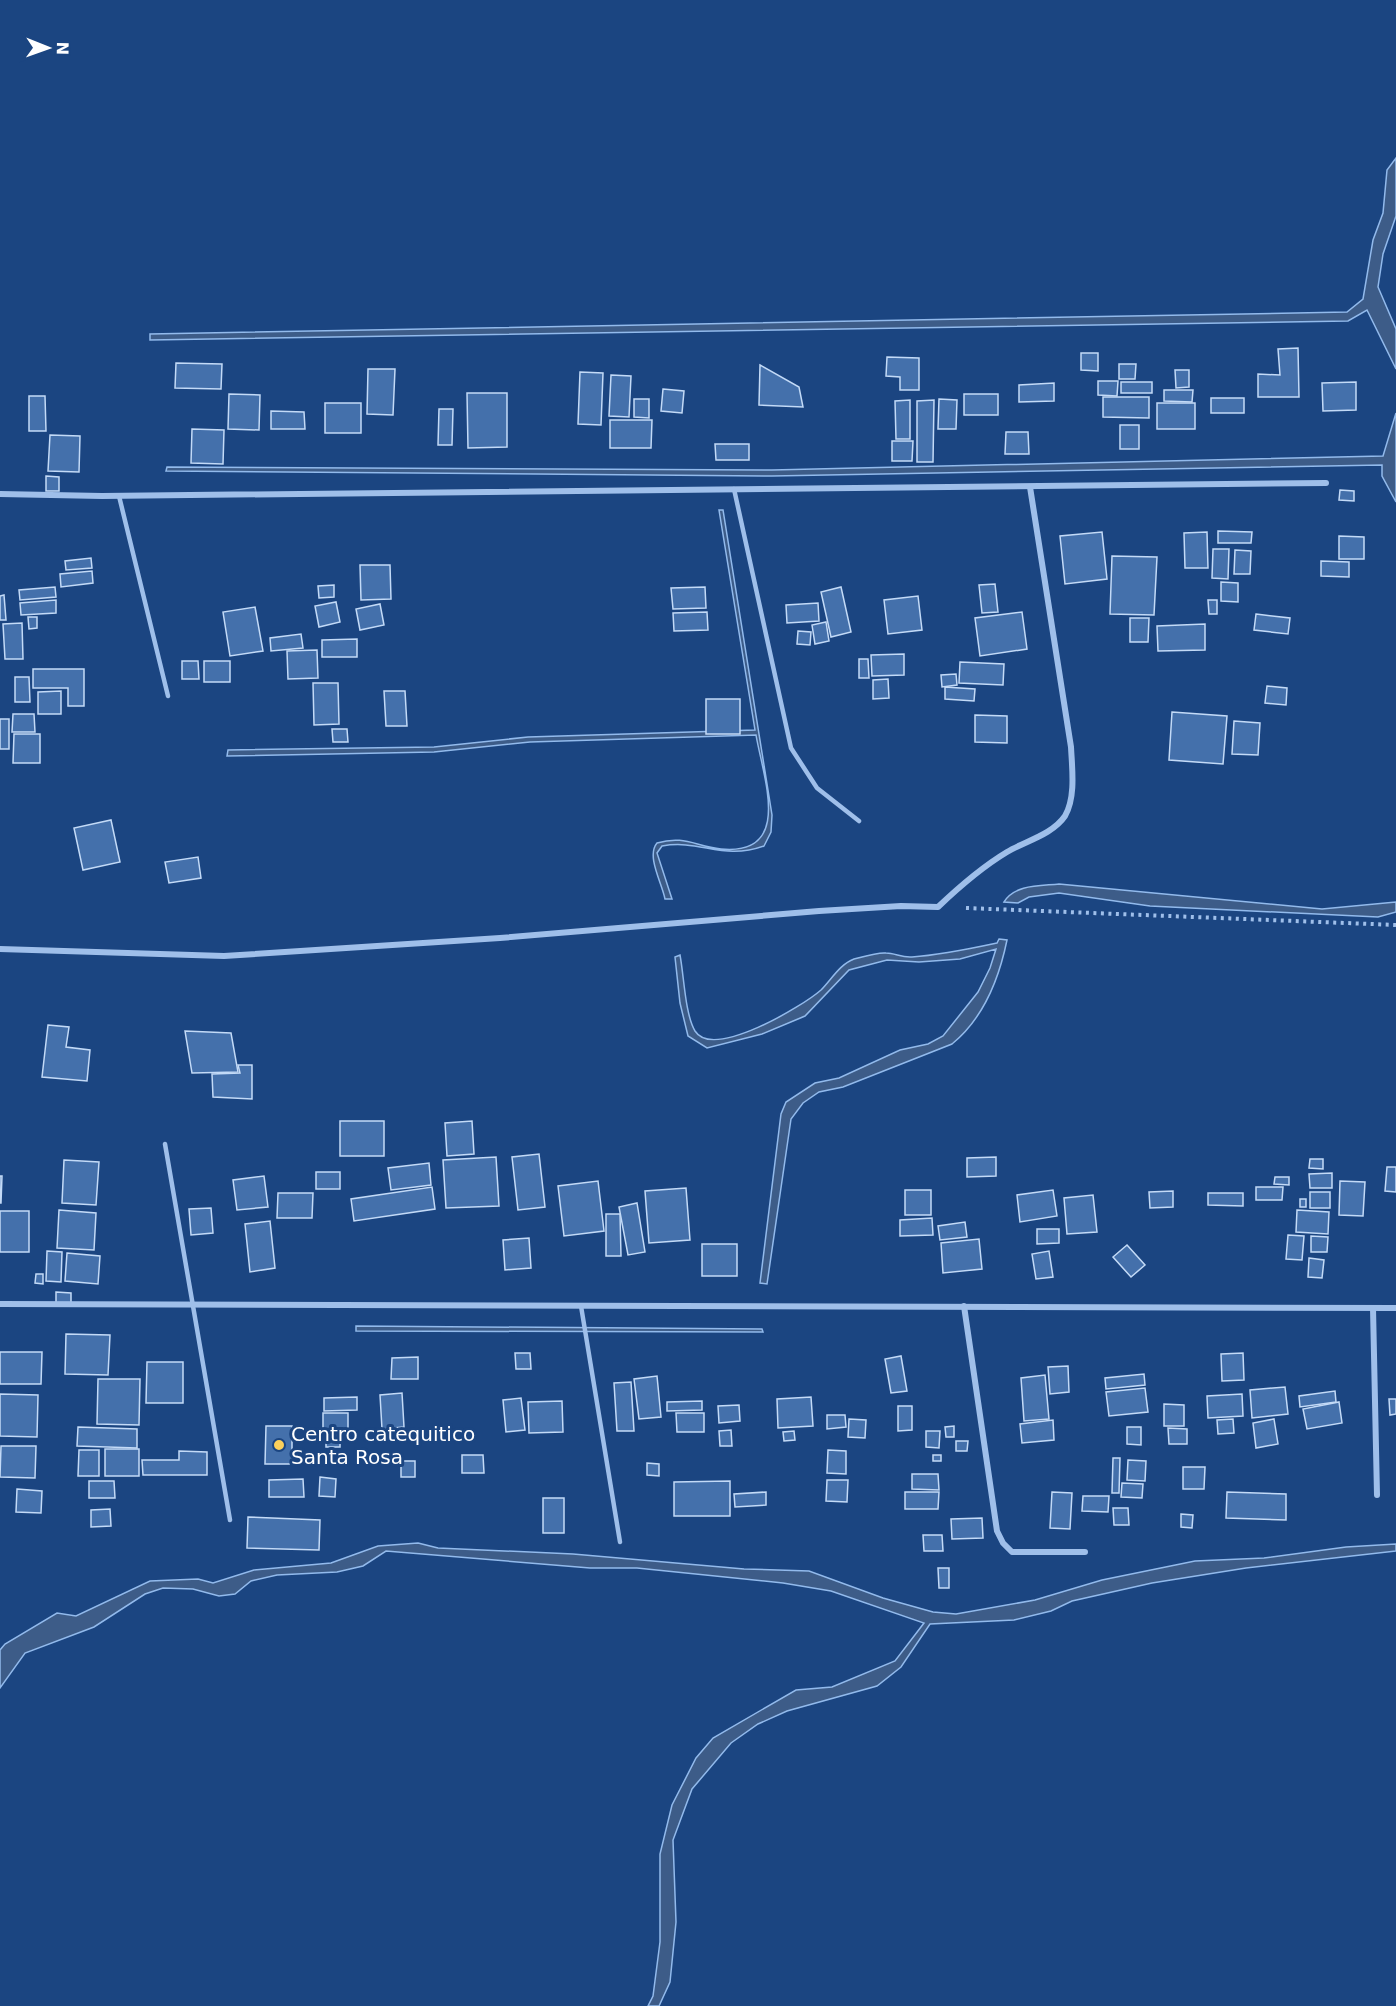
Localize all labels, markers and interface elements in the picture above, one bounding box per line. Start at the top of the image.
north arrow [18,18,78,78]
text: N [53,41,72,55]
place label: Centro catequitico Santa Rosa [291,1422,475,1469]
marker: Centro catequitico Santa Rosa [272,1438,286,1452]

